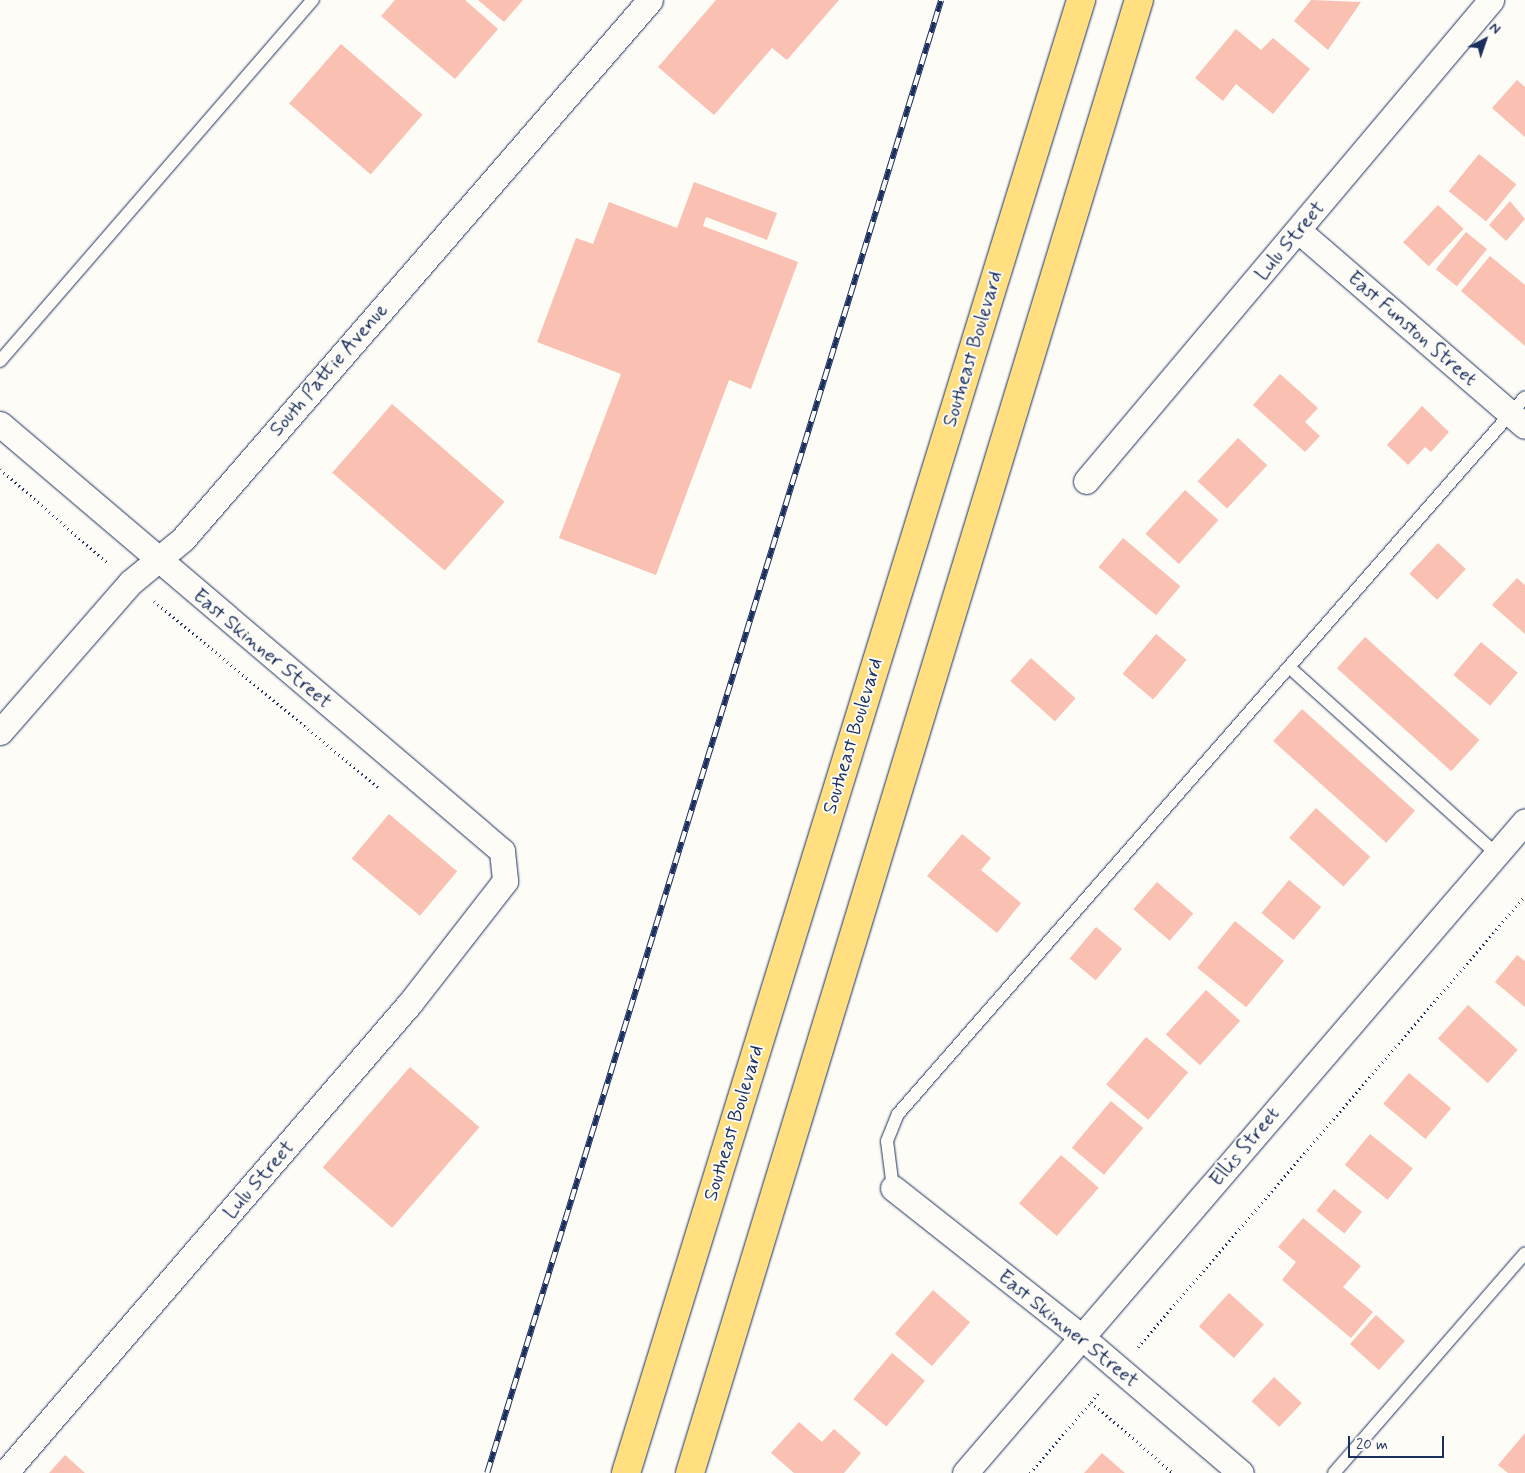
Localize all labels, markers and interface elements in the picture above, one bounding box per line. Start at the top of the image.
north arrow [1460,15,1510,65]
text: N [1485,19,1504,39]
street label: Lulu Street [1250,197,1330,285]
street label: East Funston Street [1341,265,1483,393]
street label: Southeast Boulevard [938,268,1008,430]
street label: South Pattie Avenue [264,297,394,443]
street label: East Skinner Street [188,584,336,714]
street label: Southeast Boulevard [818,655,888,817]
street label: Southeast Boulevard [699,1042,769,1204]
street label: Ellis Street [1204,1101,1286,1193]
street label: Lulu Street [219,1136,299,1224]
street label: East Skinner Street [993,1265,1143,1393]
scale bar [1350,1426,1446,1458]
text: 20 m [1356,1435,1388,1455]

